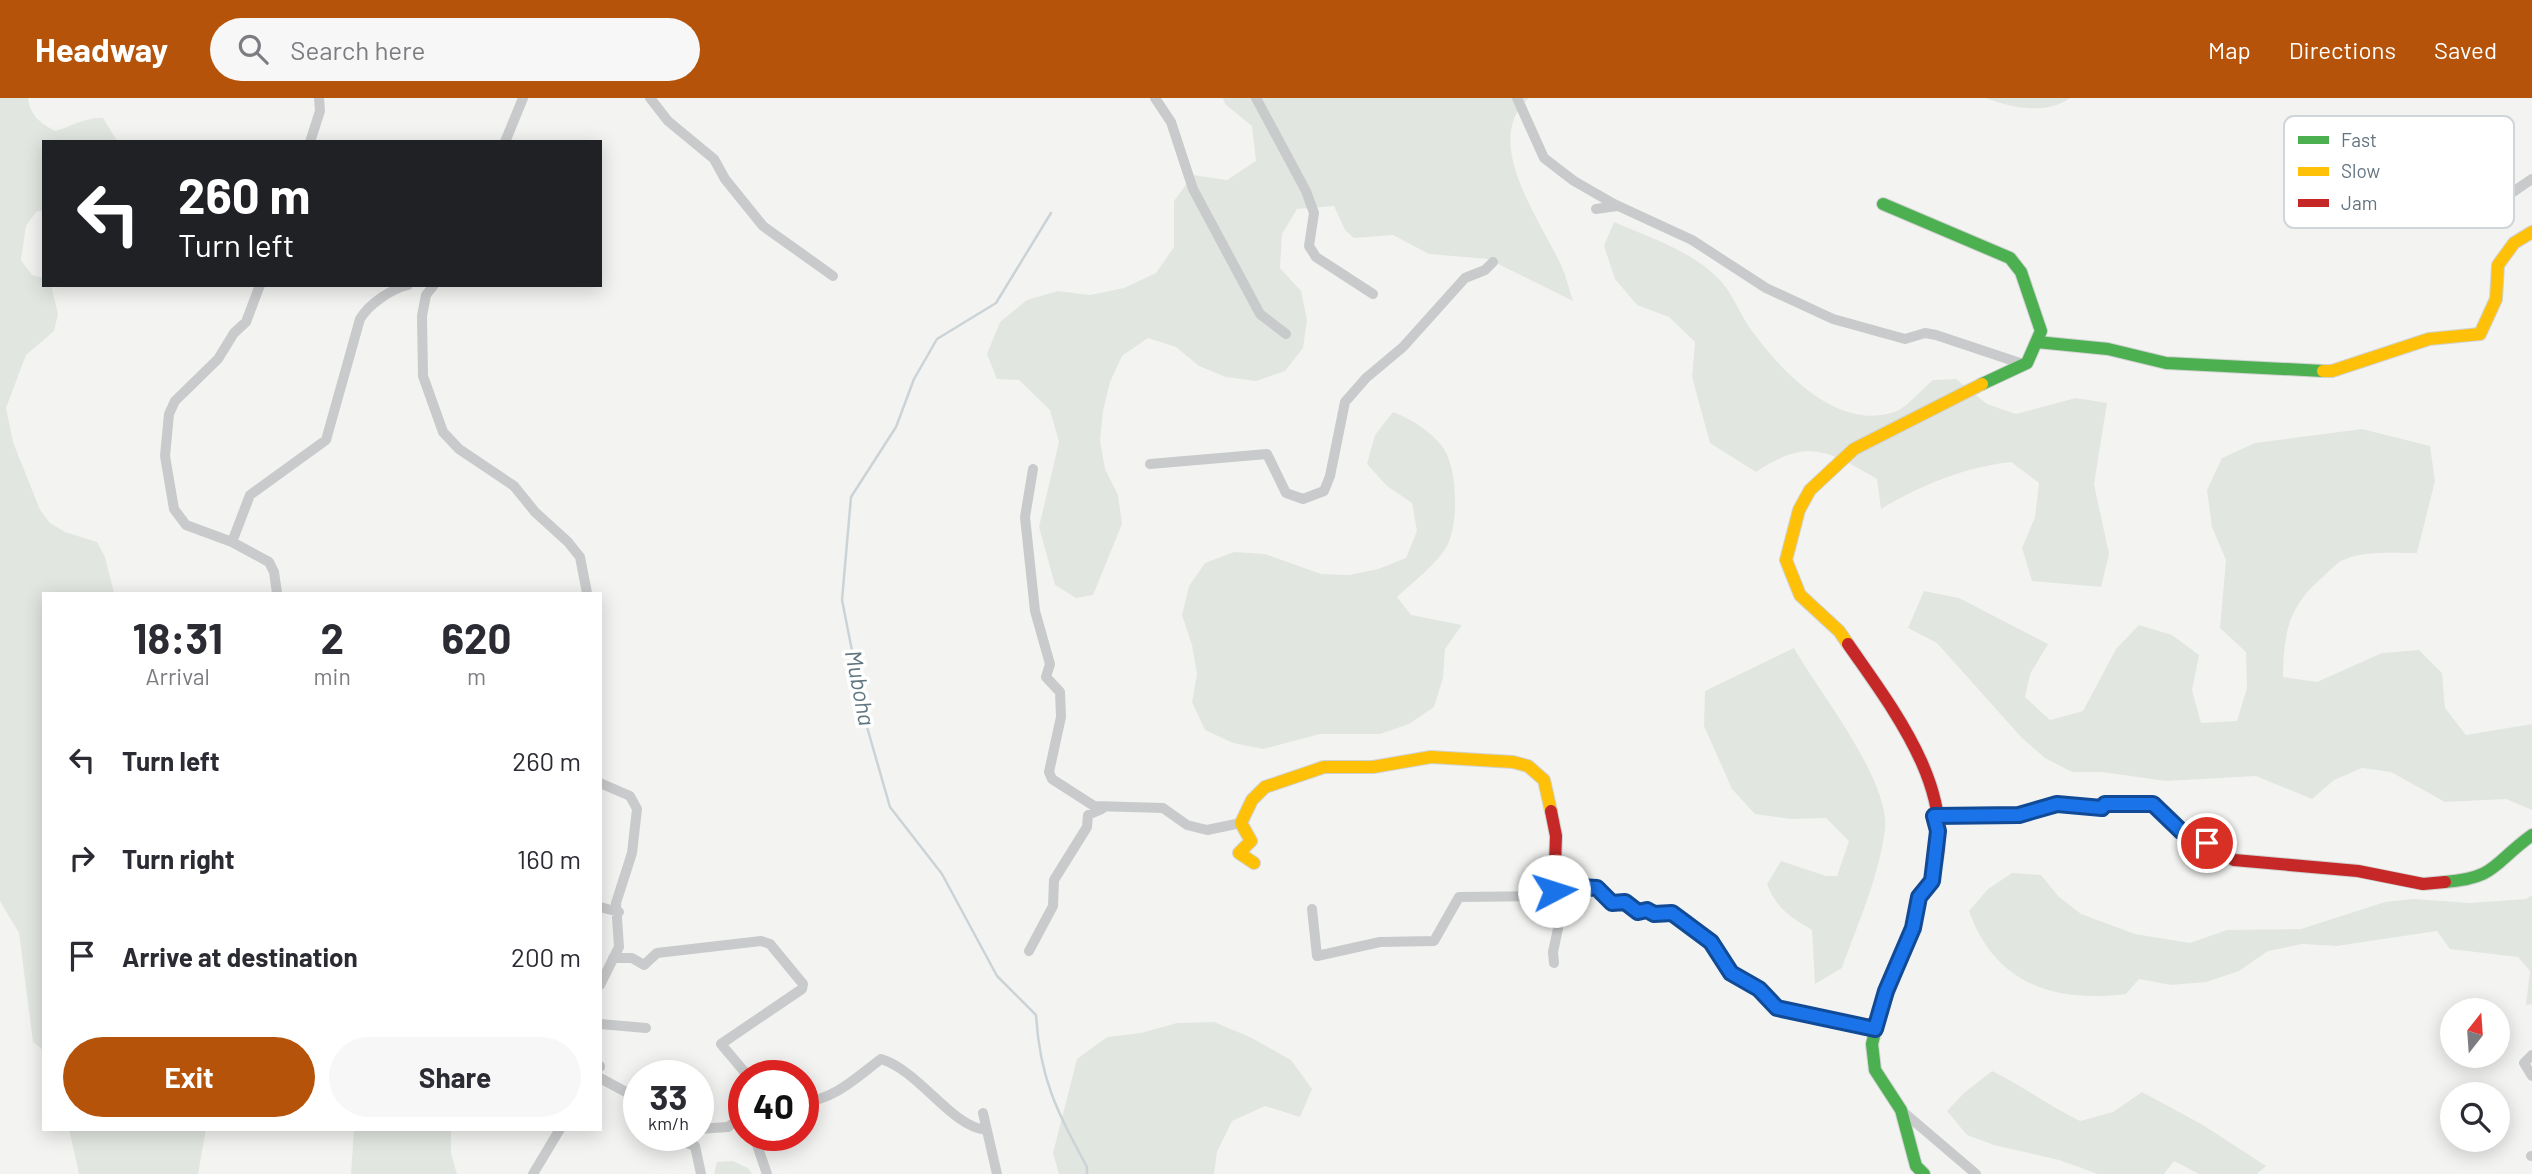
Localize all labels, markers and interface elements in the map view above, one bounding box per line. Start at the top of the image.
search box [210,18,700,81]
text: Headway [35,29,168,69]
icon: search [234,30,272,68]
text: Search here [290,34,425,65]
text: Map [2208,35,2251,64]
text: Directions [2289,35,2396,64]
text: Saved [2434,35,2497,64]
legend [2284,116,2514,228]
text: Fast [2341,128,2377,151]
text: Slow [2341,159,2380,182]
text: 260 m [178,165,310,224]
icon: left [63,168,154,259]
text: Jam [2341,191,2377,214]
text: Turn left [178,225,295,263]
text: 18:31 [133,612,223,662]
text: 2 [320,612,344,662]
text: 620 [441,612,511,662]
water label: Muboha [840,648,882,728]
text: Arrival [146,662,210,690]
text: min [314,662,351,690]
text: m [467,662,486,690]
icon: left [63,741,101,779]
text: Turn left [122,745,220,776]
text: 260 m [512,745,581,776]
pin [2177,813,2237,873]
icon: arrive [2188,824,2226,862]
icon: right [63,839,101,877]
text: Turn right [122,843,235,874]
text: 160 m [517,843,581,874]
position arrow [1517,854,1591,928]
icon: arrive [63,937,101,975]
text: Arrive at destination [122,941,358,972]
text: 200 m [511,941,581,972]
north arrow [2440,998,2510,1068]
map controls [2440,998,2510,1152]
button: Exit [63,1037,315,1117]
button: Share [329,1037,581,1117]
speed limit sign: 40 [728,1060,819,1151]
text: 33 [650,1075,687,1117]
button: search [2440,1082,2510,1152]
text: km/h [648,1112,689,1134]

